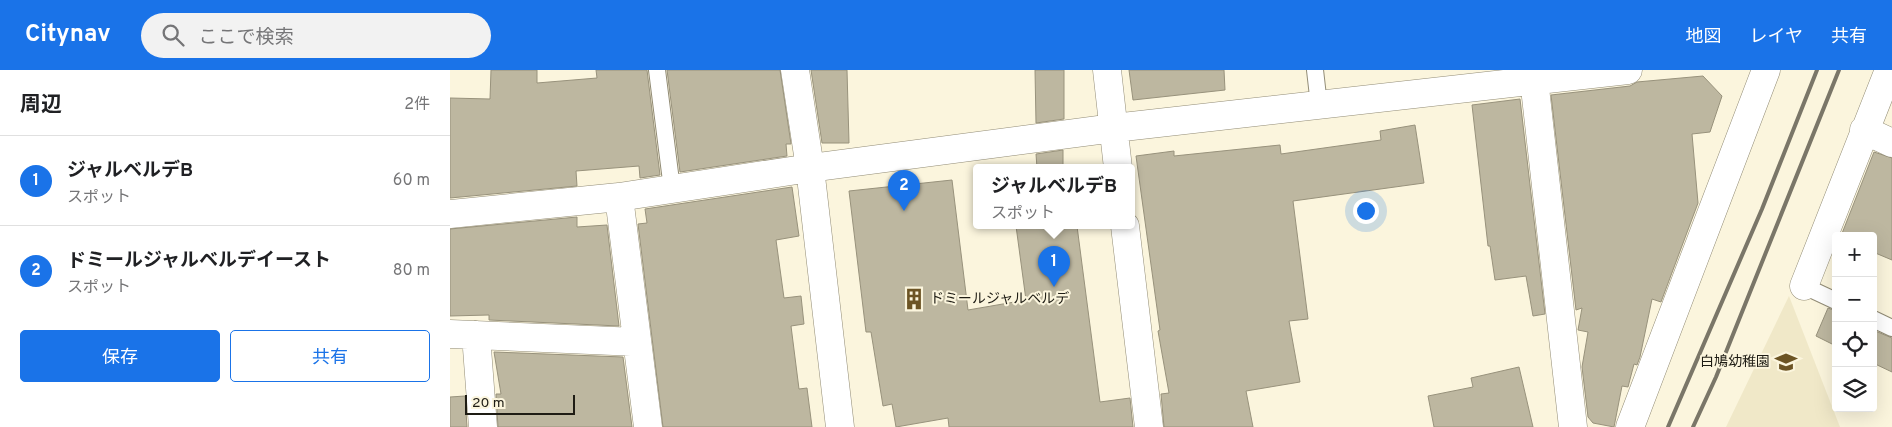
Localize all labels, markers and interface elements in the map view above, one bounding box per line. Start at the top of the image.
search box [141,13,491,58]
text: Citynav [25,20,111,50]
icon: search [159,21,187,49]
text: ここで検索 [199,26,294,50]
text: 地図 [1686,26,1722,49]
text: レイヤ [1750,26,1803,49]
text: 共有 [1831,26,1867,49]
text: 周辺 [20,92,62,119]
text: 2件 [404,95,430,115]
text: ジャルベルデB [67,159,193,183]
popup [973,164,1135,229]
pin: 2 [888,170,920,211]
text: 1 [33,171,39,191]
text: 60 m [393,171,430,191]
text: ジャルベルデB [991,175,1117,199]
text: スポット [67,188,131,208]
your location [1353,198,1379,224]
text: スポット [991,204,1055,224]
map controls [1832,232,1877,412]
button: + [1832,232,1877,277]
pin: 1 [1038,246,1070,287]
text: ドミールジャルベルデイースト [67,249,331,273]
text: 2 [31,261,41,281]
text: 80 m [393,261,430,281]
button: − [1832,277,1877,322]
text: スポット [67,278,131,298]
building icon: ドミールジャルベルデ [901,286,927,312]
place label: ドミールジャルベルデ [930,291,1069,308]
button: locate [1832,322,1877,367]
button: 保存 [20,330,220,382]
button: 共有 [230,330,430,382]
school or university icon: 白鳩幼稚園 [1773,349,1799,375]
place label: 白鳩幼稚園 [1700,353,1770,371]
button: layers [1832,367,1877,412]
scale bar [465,392,575,415]
text: 20 m [472,395,505,412]

